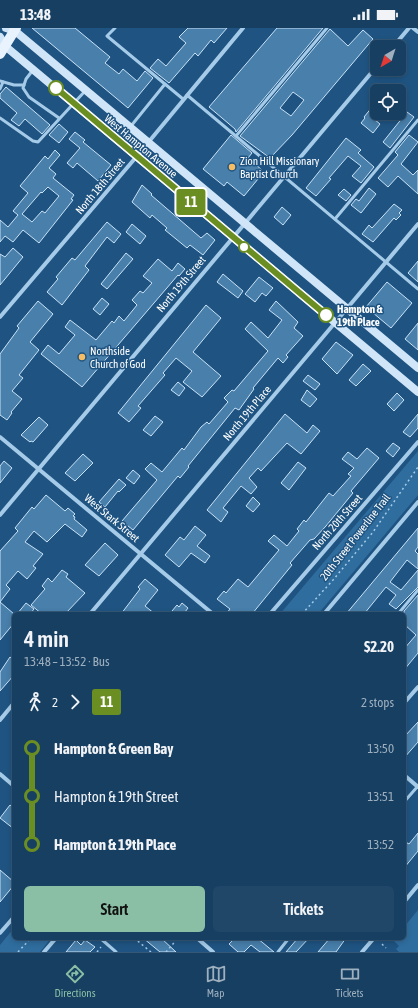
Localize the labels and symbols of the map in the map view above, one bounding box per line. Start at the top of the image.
north arrow [370,40,406,76]
unlabelled marker [48,80,64,96]
street label: West Hampton Avenue [102,112,180,180]
place label: Zion Hill Missionary Baptist Church [240,155,320,180]
street label: North 18th Street [73,156,127,216]
marker: Zion Hill Missionary Baptist Church [227,162,237,172]
line badge: 11 [173,189,209,215]
unlabelled marker [238,241,250,253]
street label: North 19th Street [154,254,208,314]
place label: Hampton & 19th Place [337,303,383,328]
marker: Hampton & 19th Place [318,307,334,323]
place label: Northside Church of God [90,345,146,370]
marker: Northside Church of God [77,352,87,362]
street label: North 19th Place [221,383,273,443]
street label: 20th Street Powerline Trail [318,491,392,582]
street label: West Stark Street [82,492,142,544]
street label: North 20th Street [310,492,364,552]

